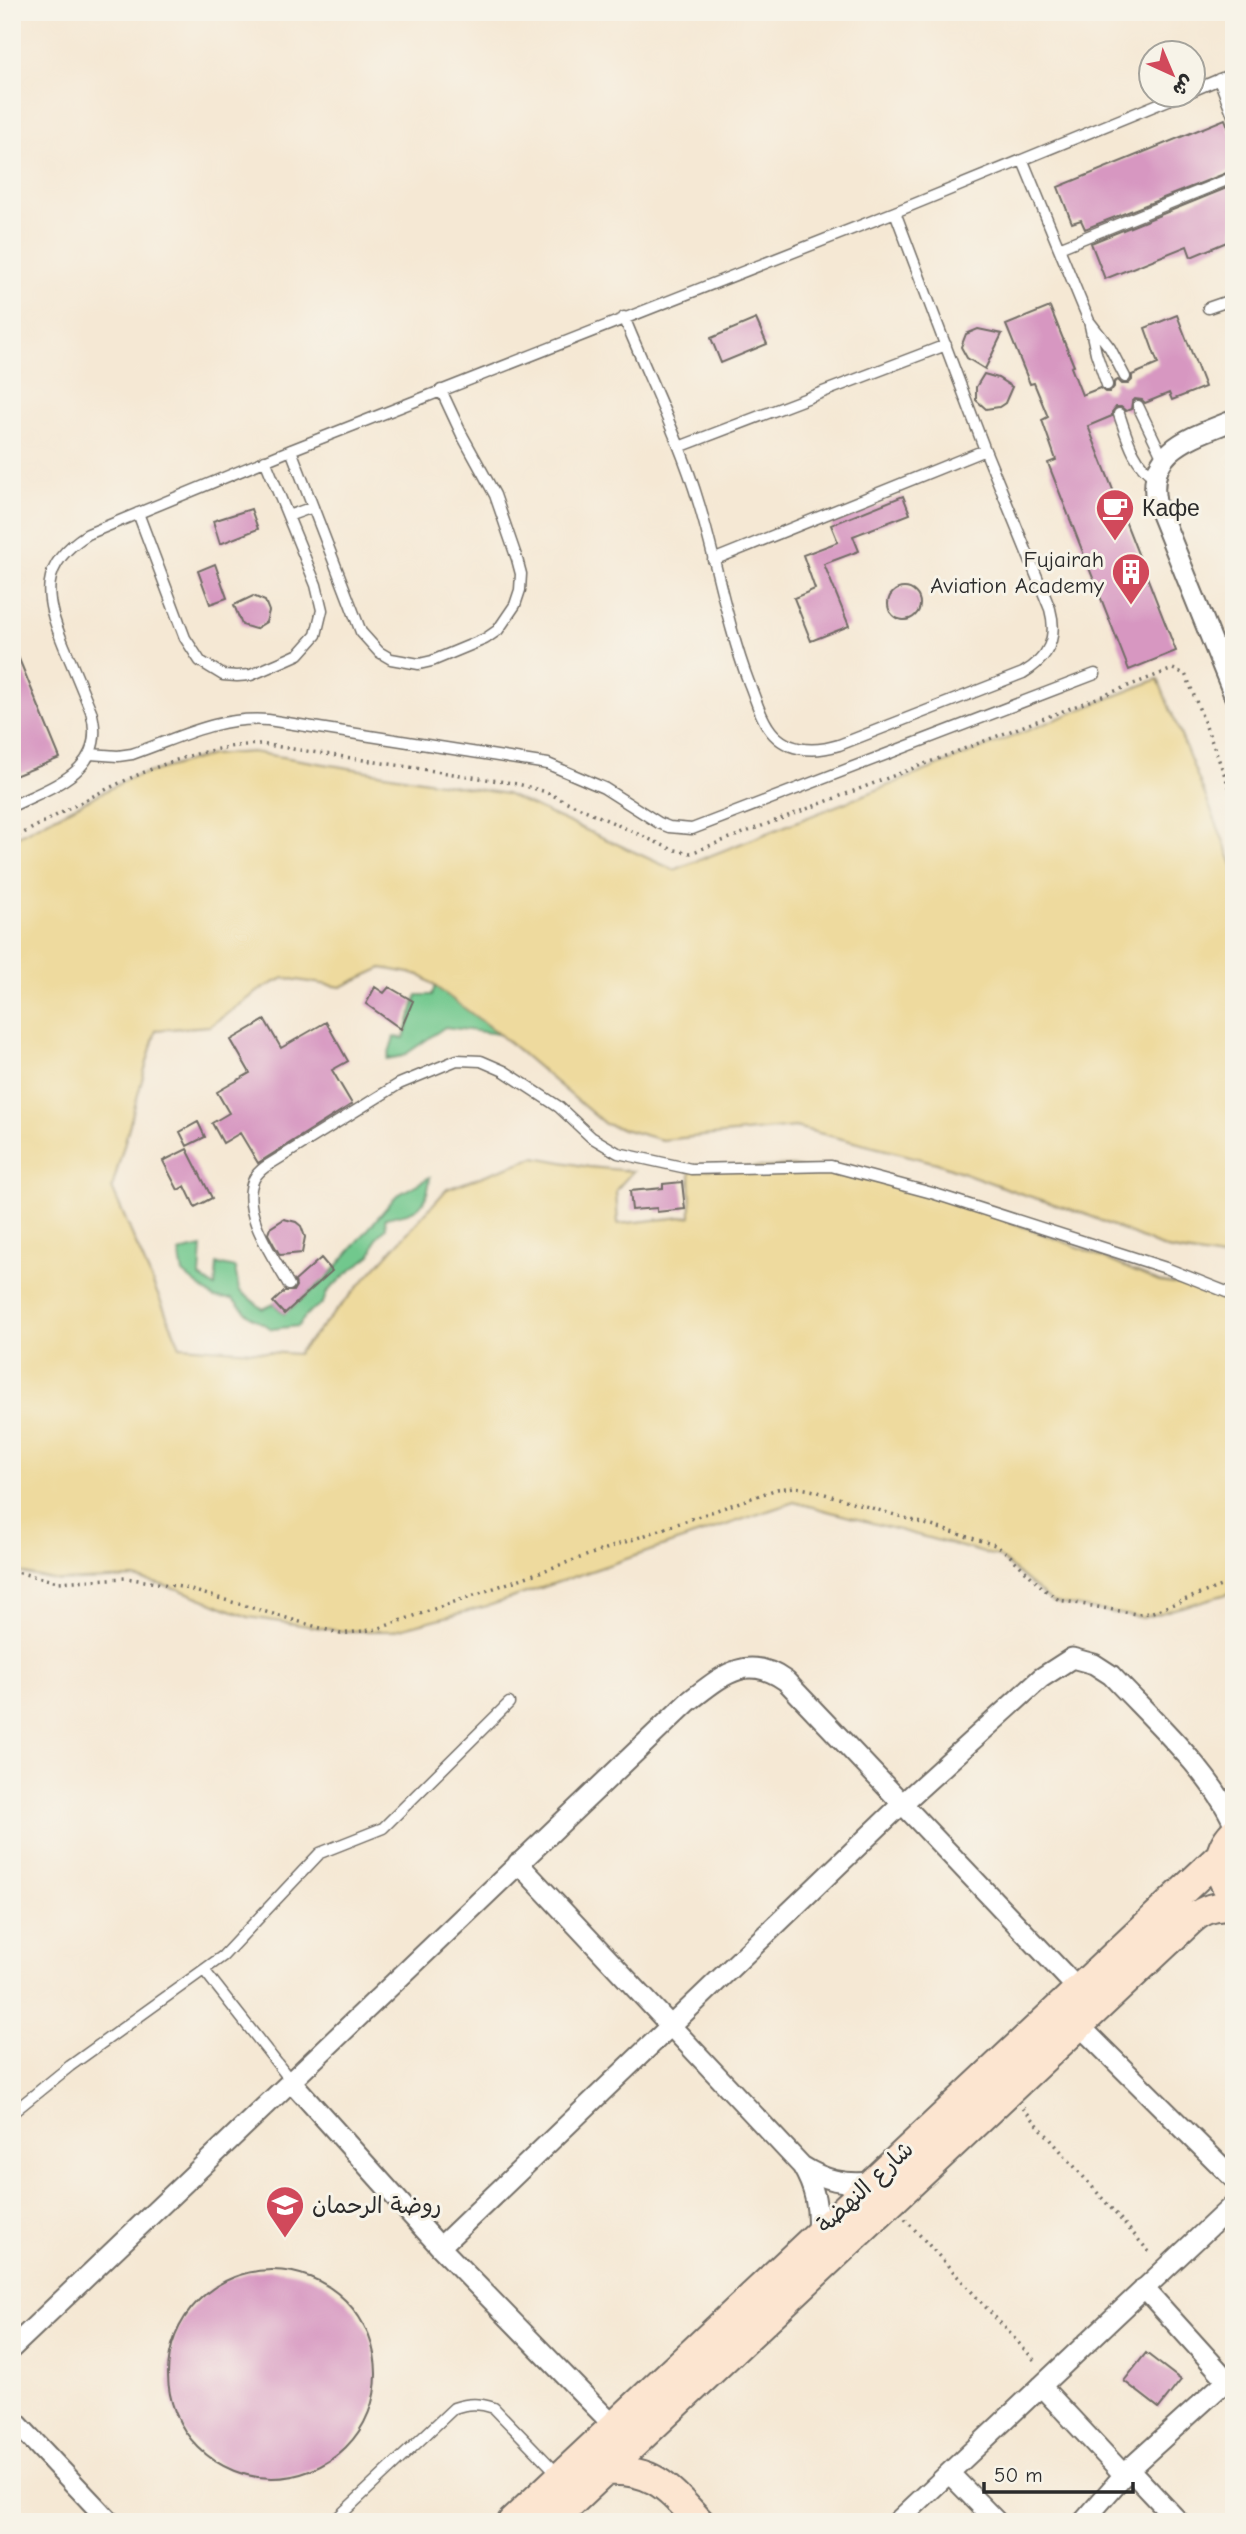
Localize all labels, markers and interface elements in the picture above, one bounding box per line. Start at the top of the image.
north arrow [1138,38,1208,108]
text: ش [1168,70,1198,101]
cafe icon: Кафе [1094,487,1136,542]
place label: Кафе [1142,495,1200,522]
place label: Fujairah Aviation Academy [930,546,1105,599]
building icon: Fujairah Aviation Academy [1110,551,1152,606]
street label: شارع النهضة [811,2135,920,2240]
school or university icon: روضة الرحمان [264,2184,306,2239]
place label: روضة الرحمان [312,2192,442,2219]
scale bar [984,2450,1132,2494]
text: 50 m [994,2463,1043,2487]

